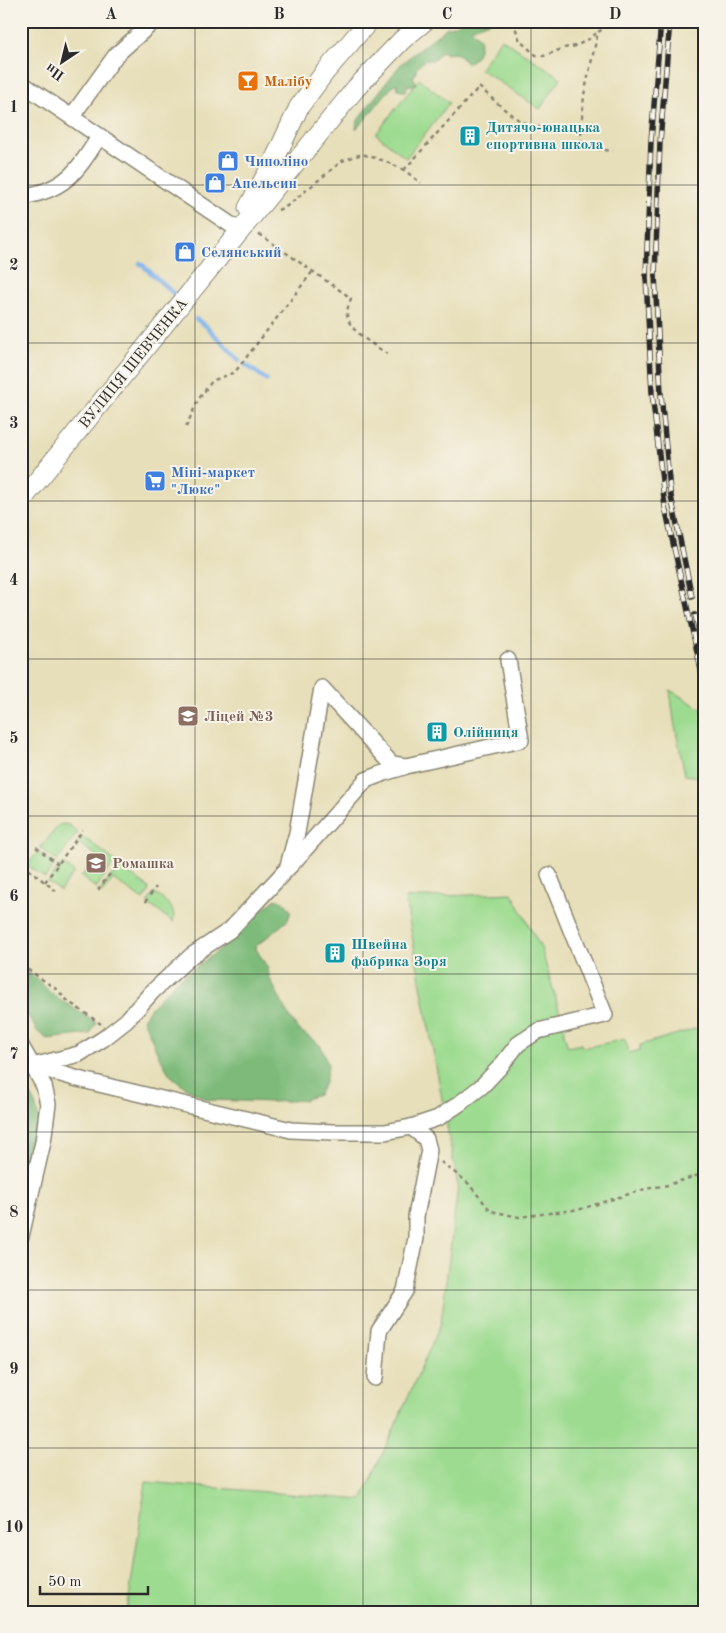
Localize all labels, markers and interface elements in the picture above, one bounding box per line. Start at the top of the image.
text: A [105,7,117,23]
text: B [273,7,285,23]
text: C [442,7,452,23]
text: D [609,7,621,23]
north arrow [38,38,88,88]
text: Пн [43,61,67,83]
bar icon: Малібу [236,69,260,93]
place label: Малібу [264,75,313,90]
text: 1 [9,100,19,116]
place label: Дитячо-юнацька спортивна школа [486,121,604,153]
building icon: Дитячо-юнацька спортивна школа [458,124,482,148]
shop icon: Чиполіно [216,149,240,173]
place label: Чиполіно [244,155,308,170]
shop icon: Апельсин [203,171,227,195]
place label: Апельсин [231,177,297,192]
shop icon: Селянський [173,240,197,264]
place label: Селянський [201,246,282,261]
text: 2 [9,258,19,274]
street label: ВУЛИЦЯ ШЕВЧЕНКА [77,296,191,432]
text: 3 [9,416,19,432]
place label: Міні-маркет "Люкс" [171,466,255,498]
supermarket icon: Міні-маркет "Люкс" [143,469,167,493]
text: 4 [9,573,19,589]
school or university icon: Ліцей №3 [176,704,200,728]
place label: Ліцей №3 [204,710,273,725]
building icon: Олійниця [425,720,449,744]
place label: Олійниця [453,726,518,741]
text: 5 [9,731,19,747]
school or university icon: Ромашка [84,851,108,875]
place label: Ромашка [112,857,175,872]
text: 6 [9,889,19,905]
place label: Швейна фабрика Зоря [351,938,447,970]
building icon: Швейна фабрика Зоря [323,941,347,965]
text: 7 [9,1047,19,1063]
text: 8 [9,1205,19,1221]
text: 9 [9,1362,19,1378]
text: 10 [5,1520,23,1536]
scale bar [40,1563,148,1595]
text: 50 m [48,1575,82,1590]

